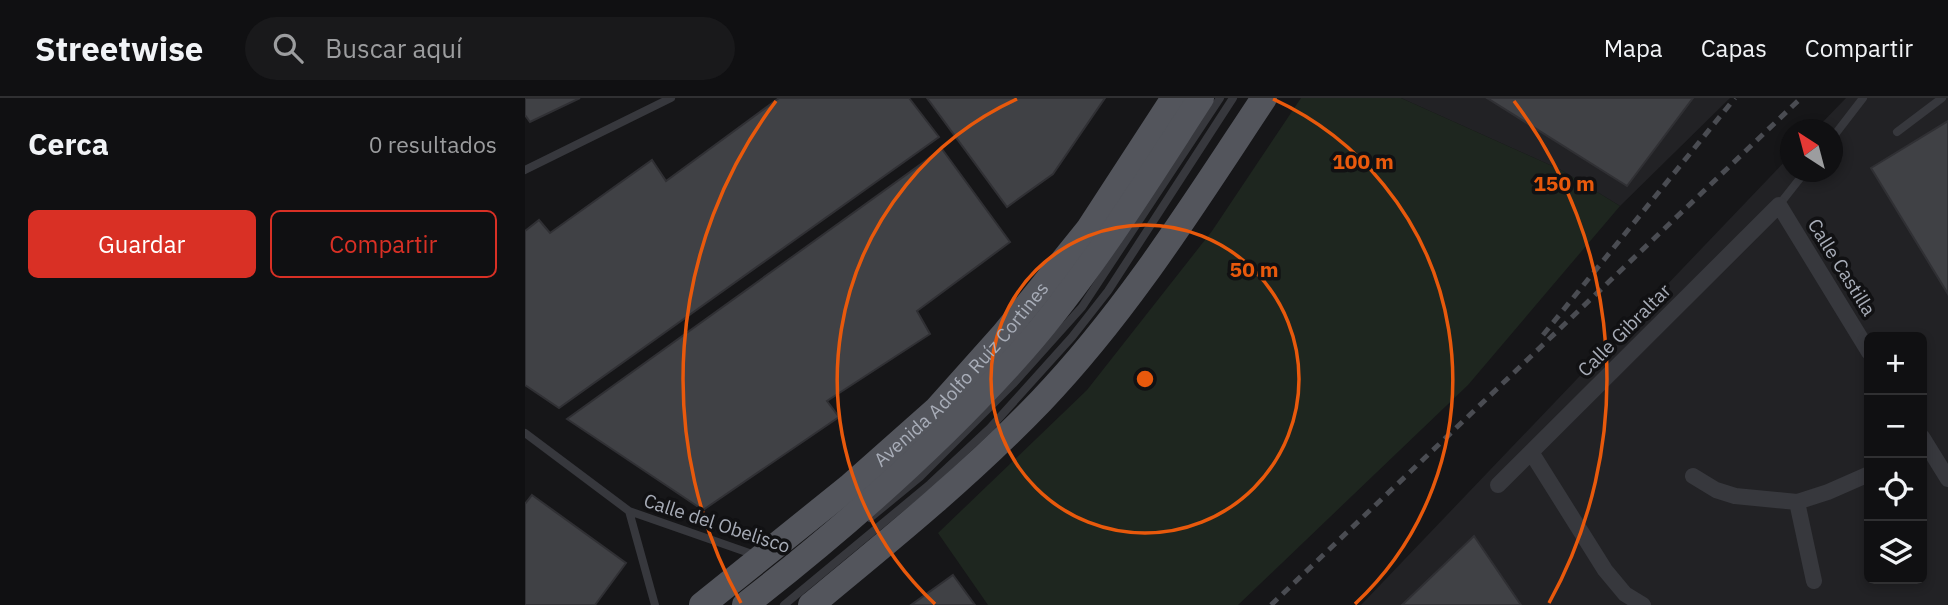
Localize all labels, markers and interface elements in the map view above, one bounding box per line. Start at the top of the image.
search box [245,17,735,80]
text: Streetwise [35,27,203,70]
icon: search [269,29,307,67]
text: Buscar aquí [325,31,463,65]
text: Mapa [1604,32,1663,64]
text: Capas [1701,32,1767,64]
text: Compartir [1805,32,1913,64]
north arrow [1780,119,1843,182]
text: Cerca [28,124,109,163]
text: 0 resultados [369,129,497,159]
text: 100 m [1332,147,1394,175]
text: 150 m [1533,169,1595,197]
button: Guardar [28,210,256,278]
button: Compartir [270,210,497,278]
street label: Calle Castilla [1803,214,1881,320]
text: 50 m [1230,255,1278,283]
street label: Avenida Adolfo Ruíz Cortines [869,277,1054,472]
street label: Calle Gibraltar [1572,278,1676,382]
map controls [1864,332,1927,584]
button: + [1864,332,1927,395]
centre of rings [1133,367,1157,391]
button: − [1864,395,1927,458]
button: locate [1864,458,1927,521]
street label: Calle del Obelisco [641,488,793,558]
button: layers [1864,521,1927,584]

